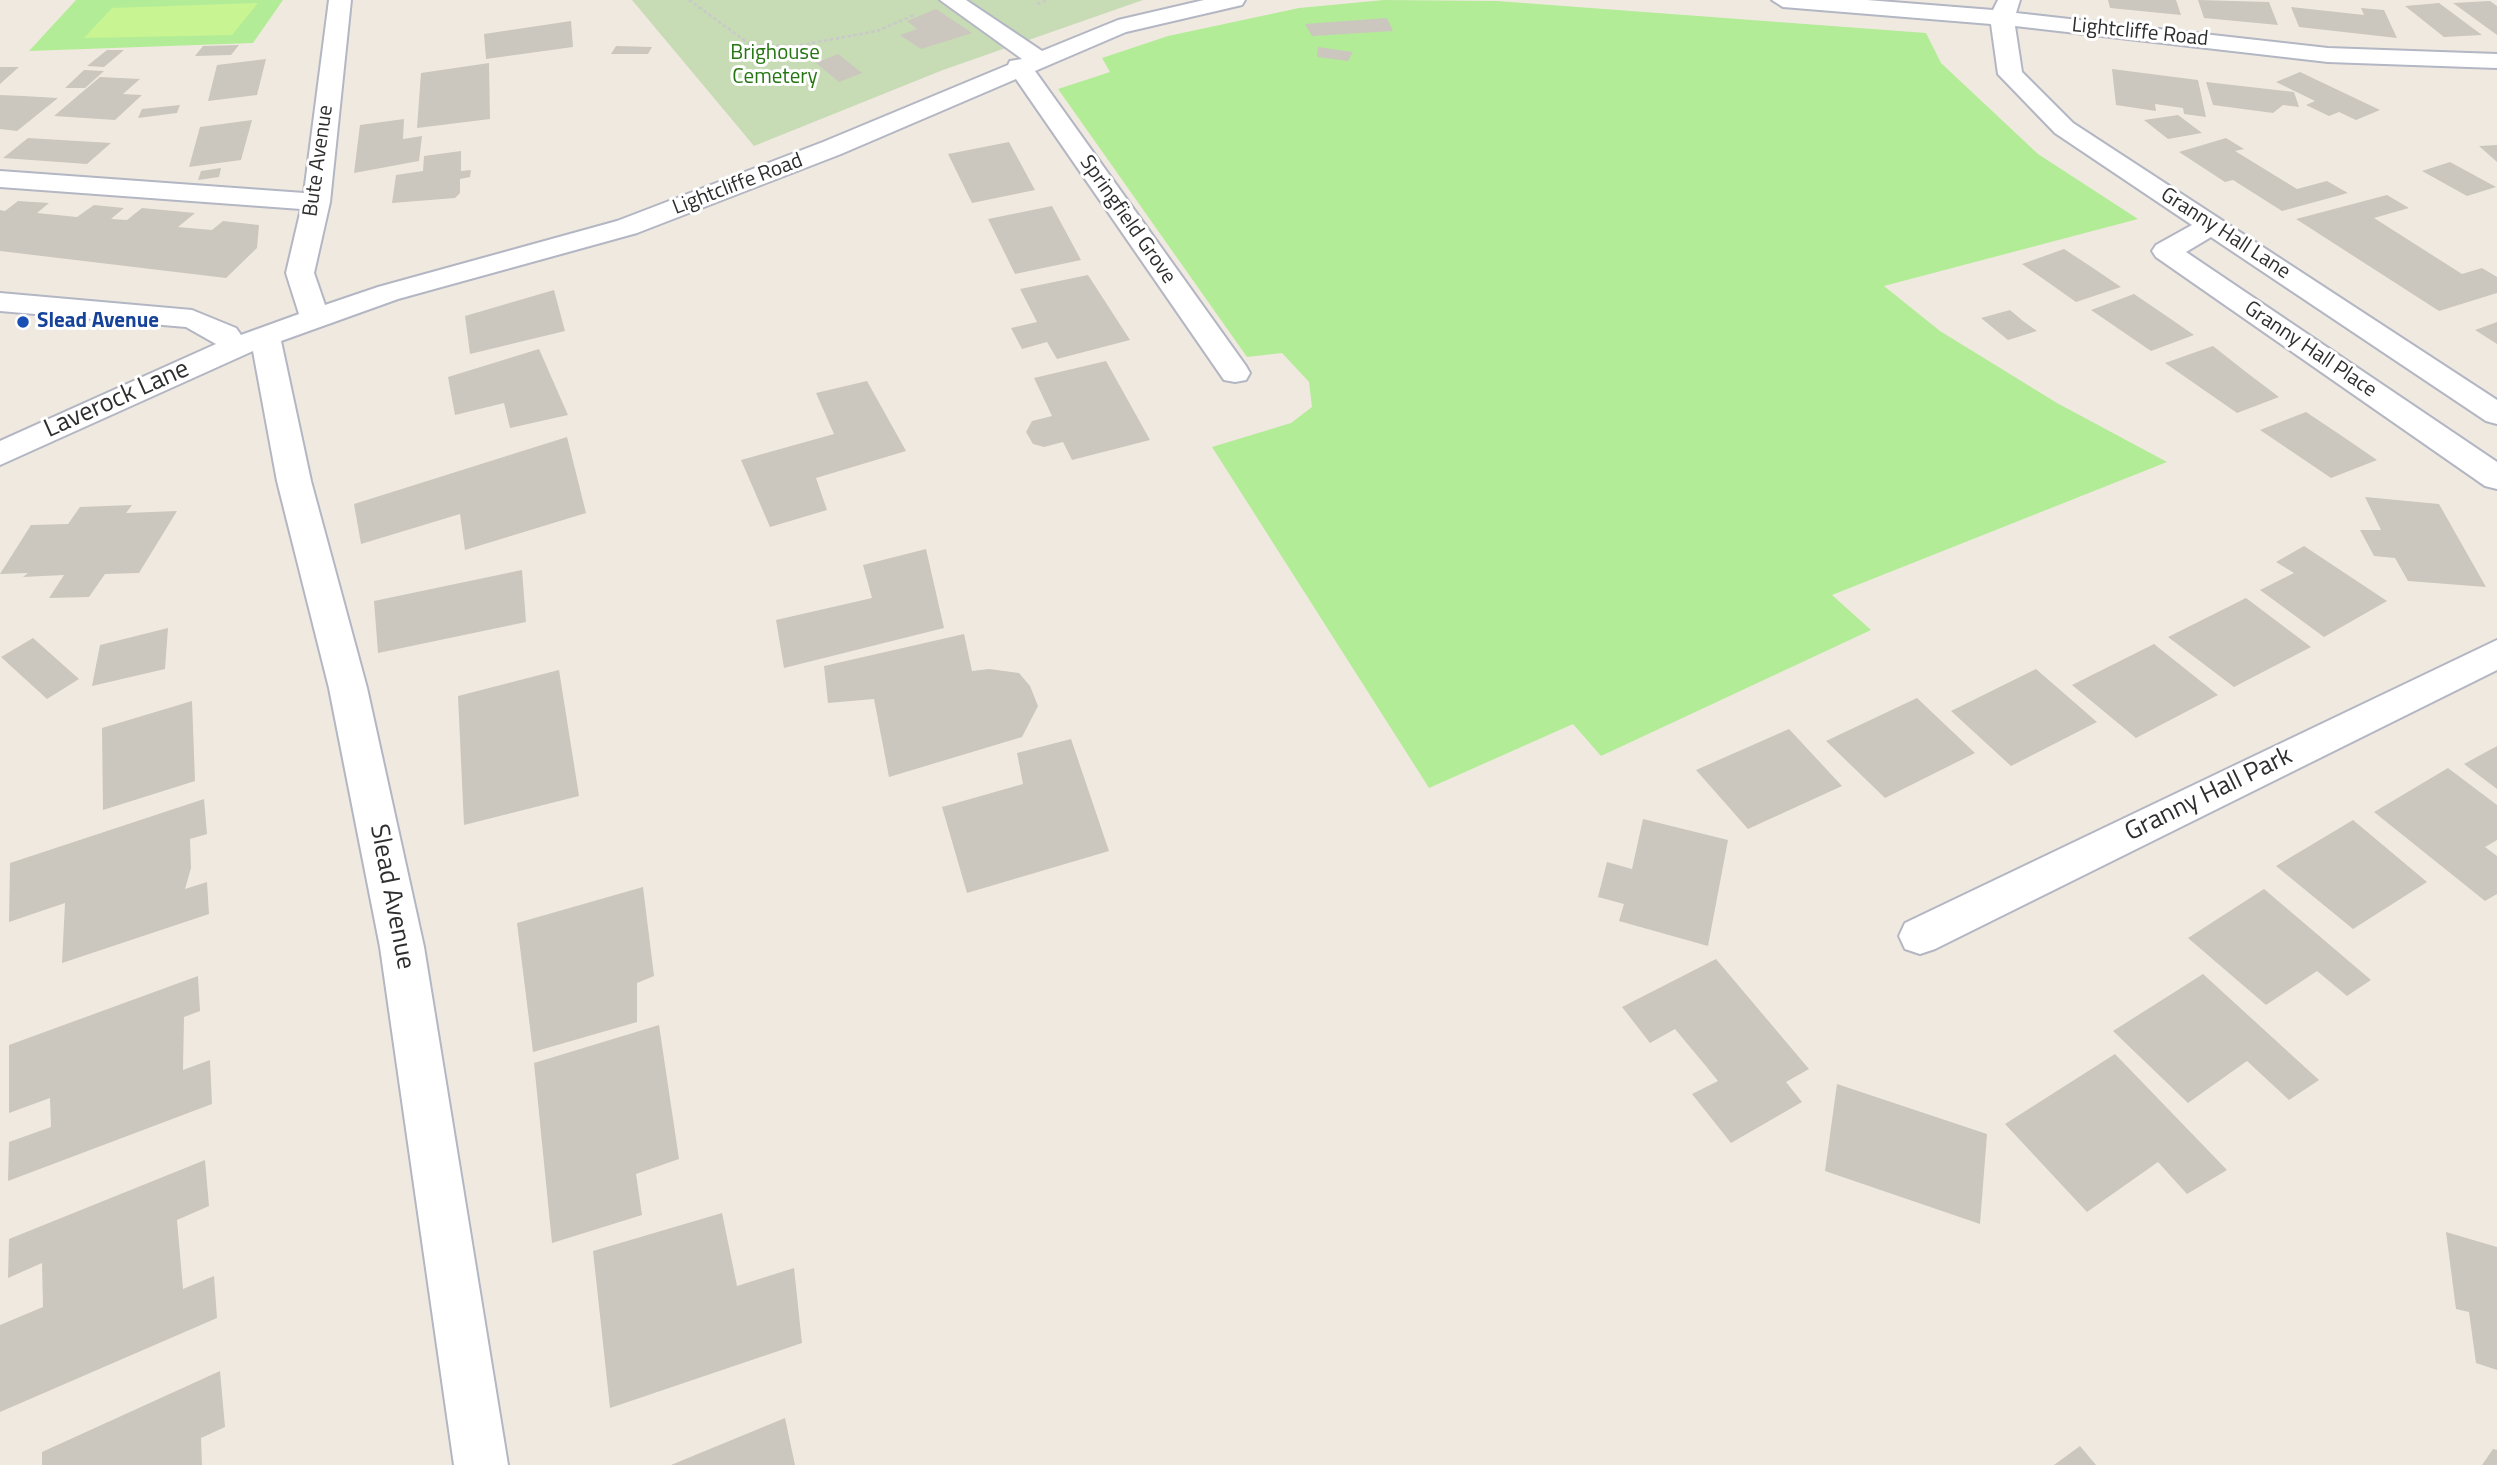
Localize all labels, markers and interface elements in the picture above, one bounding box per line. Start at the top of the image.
street label: Lightcliffe Road [2071,13,2209,53]
park label: Brighouse Cemetery [730,41,820,91]
street label: Bute Avenue [299,104,339,218]
street label: Lightcliffe Road [670,149,806,221]
street label: Springfield Grove [1074,151,1180,289]
street label: Granny Hall Lane [2155,183,2295,285]
street label: Granny Hall Place [2239,296,2381,404]
place label: Slead Avenue [37,309,159,335]
marker: Slead Avenue [15,314,31,330]
street label: Laverock Lane [40,354,194,446]
street label: Granny Hall Park [2120,741,2298,849]
street label: Slead Avenue [362,822,420,972]

